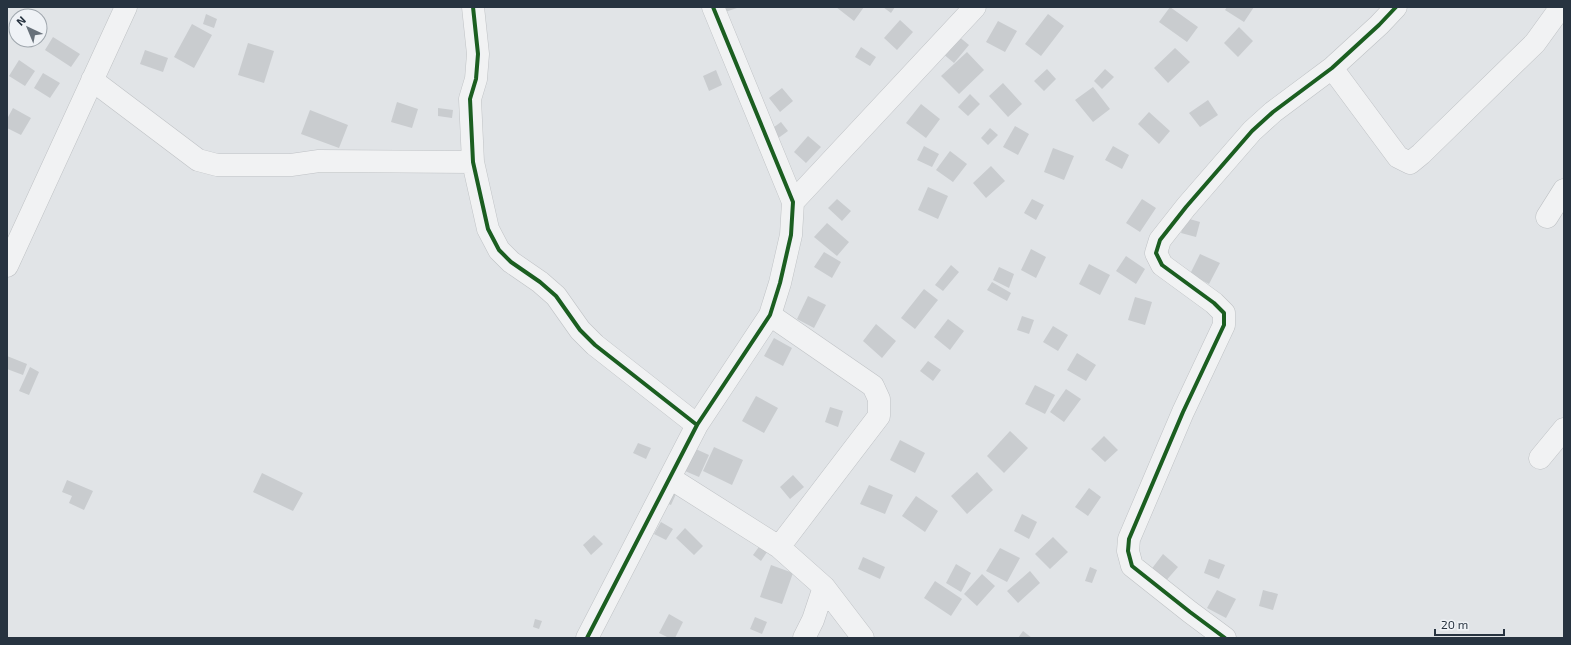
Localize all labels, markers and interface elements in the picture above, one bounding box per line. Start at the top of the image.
north arrow [8,8,48,48]
text: N [13,13,28,28]
scale bar [1435,611,1504,637]
text: 20 m [1441,617,1468,631]

